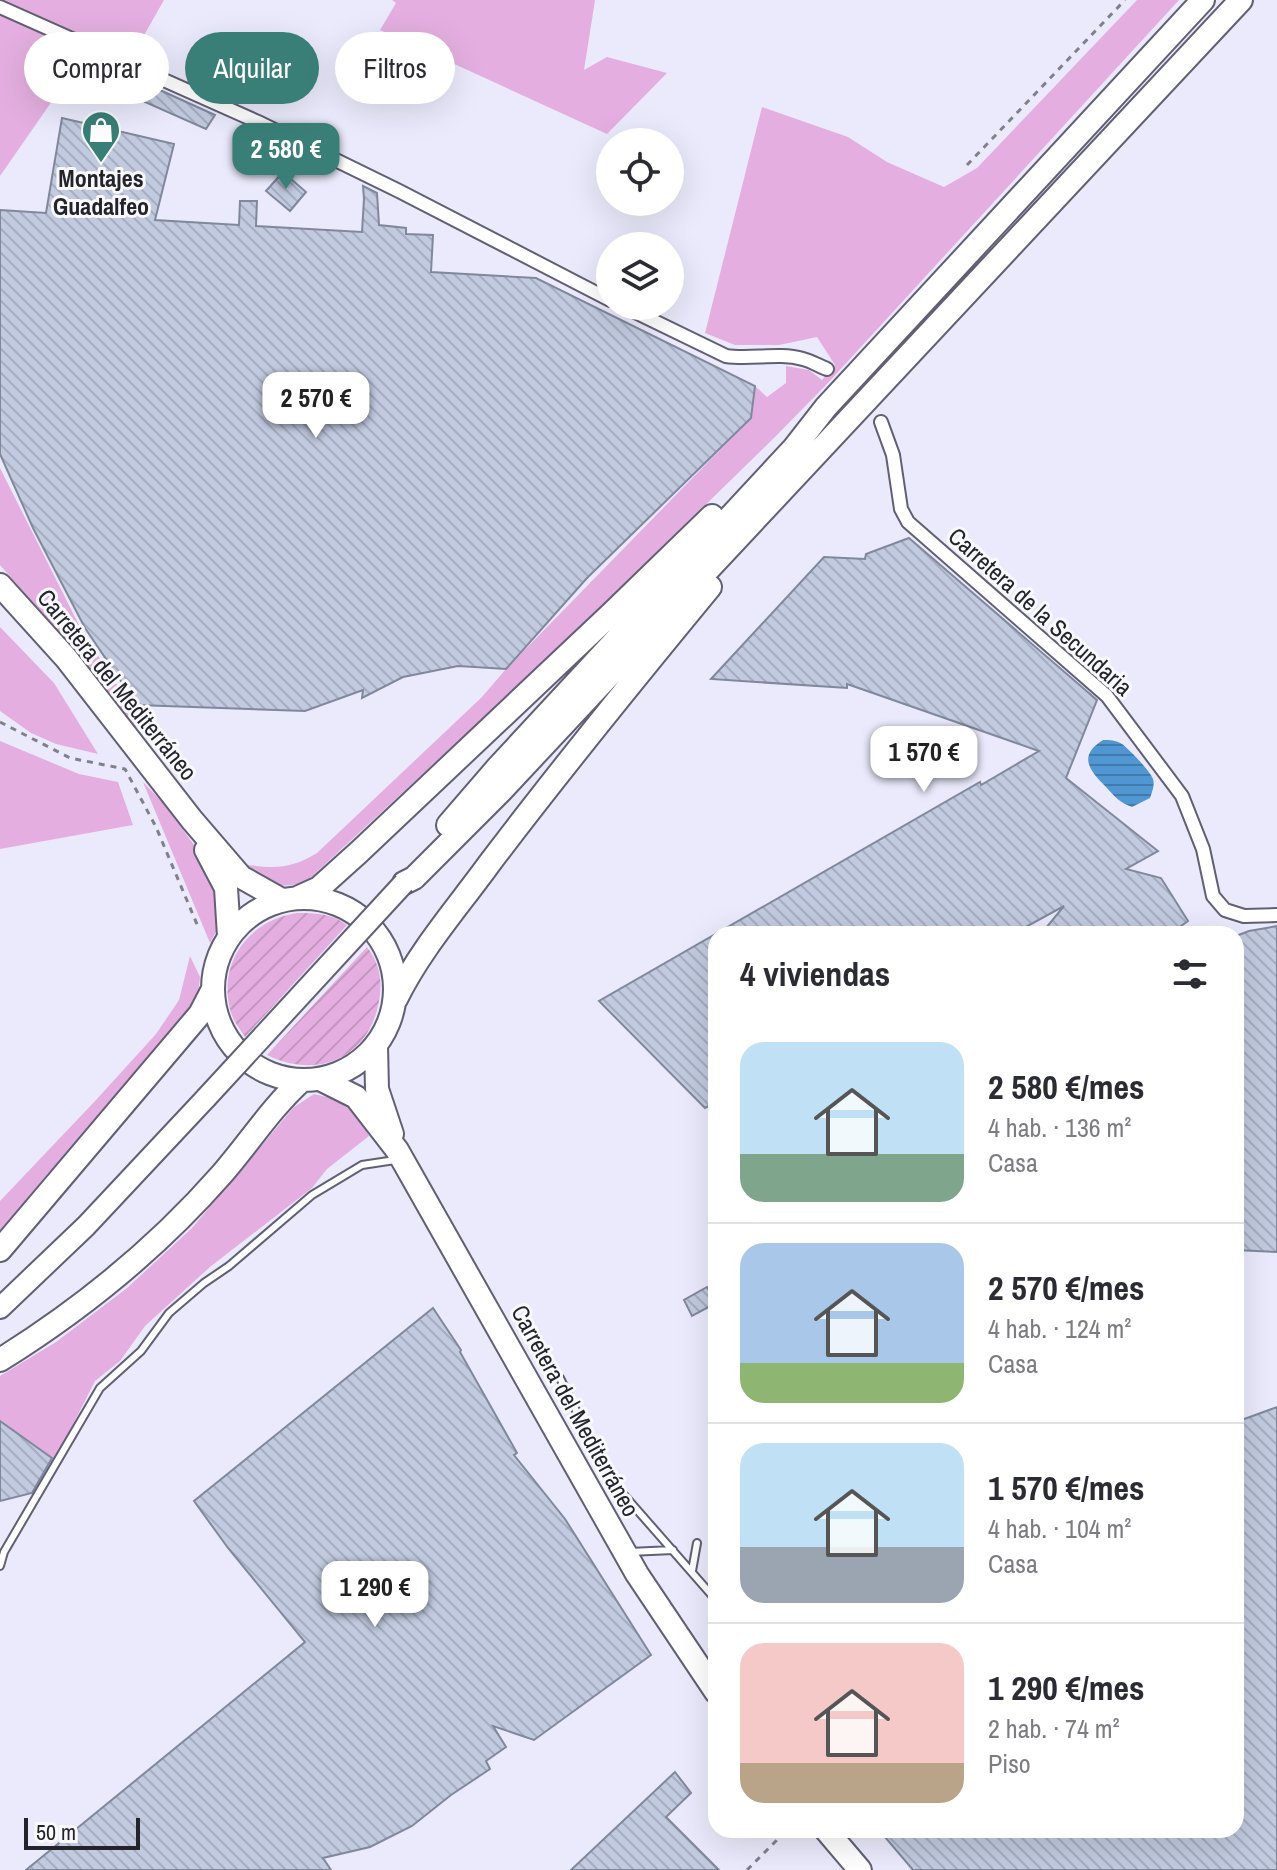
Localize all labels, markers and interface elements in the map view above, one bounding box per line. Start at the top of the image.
chip: Comprar [24,32,169,104]
chip: Alquilar [185,32,319,104]
chip: Filtros [335,32,455,104]
shop icon: Montajes Guadalfeo [80,109,122,164]
pin: 2 580 € [212,123,360,191]
map controls [596,128,684,320]
button: locate [596,128,684,216]
text: 2 580 € [250,131,322,166]
place label: Montajes Guadalfeo [53,162,149,222]
button: layers [596,232,684,320]
pin: 2 570 € [242,372,390,440]
text: 2 570 € [280,380,352,415]
street label: Carretera de la Secundaria [942,520,1140,703]
street label: Carretera del Mediterráneo [31,582,205,787]
pin: 1 570 € [850,726,998,794]
text: 1 570 € [888,734,960,769]
text: 4 viviendas [740,951,890,997]
icon: filters [1168,952,1212,996]
text: 2 580 €/mes [988,1064,1145,1110]
icon: home [804,1074,900,1170]
text: 4 hab. · 136 m² [988,1110,1131,1145]
text: Casa [988,1145,1038,1180]
text: 2 570 €/mes [988,1265,1145,1311]
icon: home [804,1275,900,1371]
street label: Carretera del Mediterráneo [504,1299,647,1522]
text: 4 hab. · 124 m² [988,1311,1131,1346]
text: Casa [988,1346,1038,1381]
text: 1 570 €/mes [988,1465,1145,1511]
icon: home [804,1475,900,1571]
text: 4 hab. · 104 m² [988,1511,1131,1546]
text: Casa [988,1546,1038,1581]
pin: 1 290 € [301,1561,449,1629]
text: 1 290 € [339,1569,411,1604]
text: 1 290 €/mes [988,1665,1145,1711]
icon: home [804,1675,900,1771]
text: 2 hab. · 74 m² [988,1711,1120,1746]
text: Piso [988,1746,1031,1781]
scale bar [24,1814,140,1850]
text: 50 m [36,1817,76,1847]

